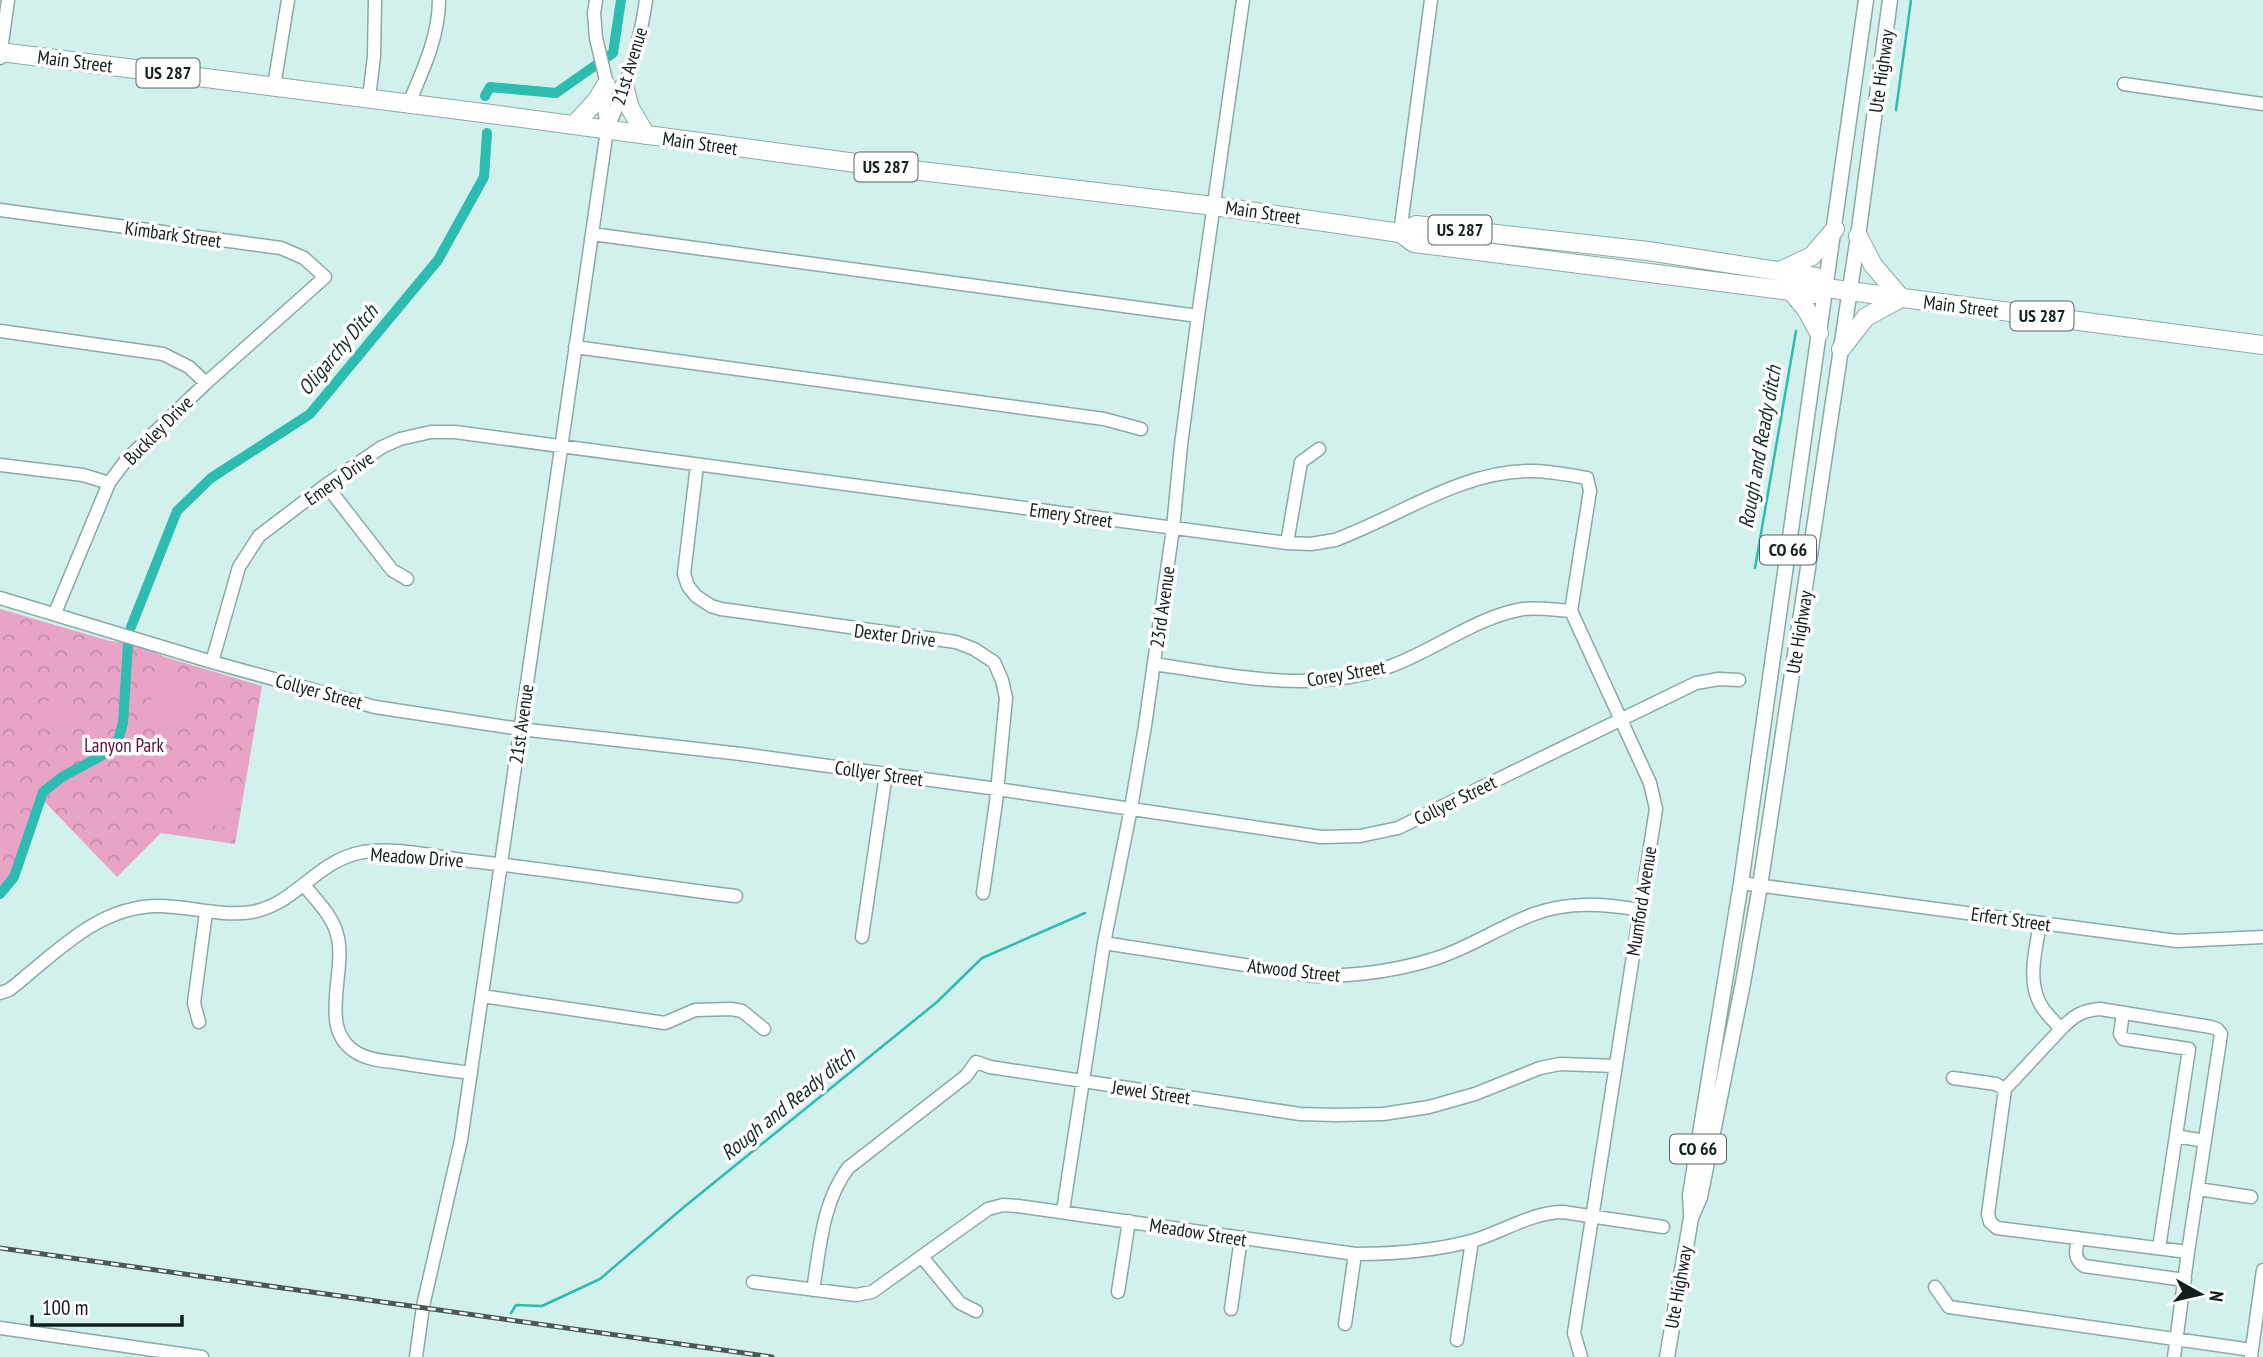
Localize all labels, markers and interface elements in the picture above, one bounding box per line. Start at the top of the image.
street label: 21st Avenue [606,24,652,108]
street label: Ute Highway [1863,27,1899,114]
street label: Main Street [36,44,115,78]
road number: US 287 [136,58,200,88]
street label: Main Street [661,126,740,160]
road number: US 287 [854,152,917,182]
street label: Main Street [1224,195,1303,229]
street label: Kimbark Street [123,215,224,253]
road number: US 287 [1428,215,1492,244]
street label: Main Street [1922,289,2001,323]
water label: Oligarchy Ditch [292,297,385,401]
road number: US 287 [2010,302,2074,330]
water label: Rough and Ready ditch [1732,362,1787,530]
street label: Buckley Drive [118,390,198,470]
street label: Emery Drive [300,446,378,510]
street label: Emery Street [1028,497,1115,533]
road number: CO 66 [1760,536,1816,564]
street label: 23rd Avenue [1144,565,1180,649]
street label: Ute Highway [1781,588,1818,675]
street label: Dexter Drive [853,618,937,652]
street label: Corey Street [1305,654,1388,692]
street label: Collyer Street [273,668,366,714]
street label: 21st Avenue [504,682,538,765]
park label: Lanyon Park [84,733,164,757]
street label: Collyer Street [833,755,925,791]
street label: Collyer Street [1410,769,1501,830]
street label: Meadow Drive [370,842,464,872]
street label: Mumford Avenue [1620,844,1662,958]
street label: Erfert Street [1970,902,2053,937]
street label: Atwood Street [1247,953,1342,987]
water label: Rough and Ready ditch [715,1040,861,1166]
street label: Jewel Street [1109,1074,1193,1109]
road number: CO 66 [1670,1134,1726,1164]
street label: Meadow Street [1148,1212,1249,1252]
street label: Ute Highway [1659,1243,1697,1330]
north arrow [2165,1259,2235,1329]
scale bar [32,1284,182,1328]
text: N [2204,1290,2229,1303]
text: 100 m [42,1294,88,1321]

